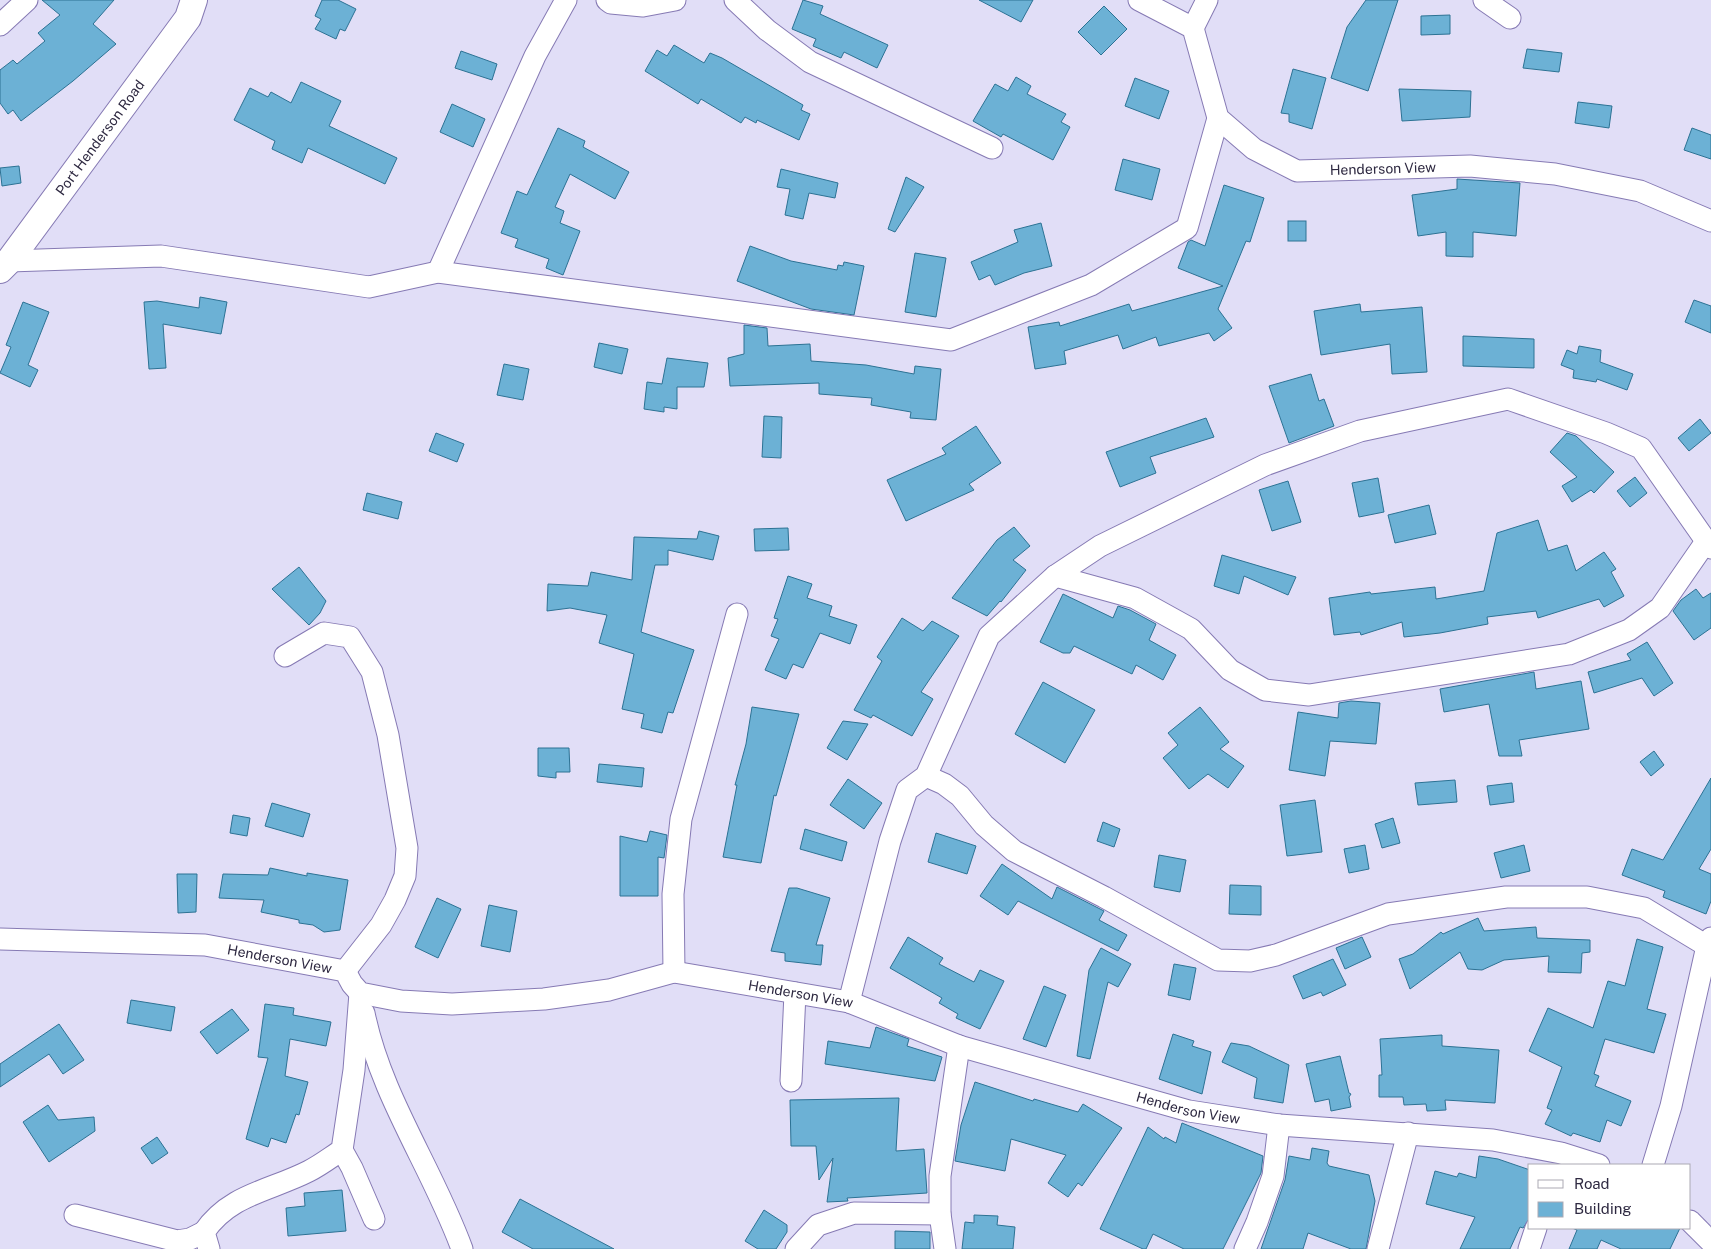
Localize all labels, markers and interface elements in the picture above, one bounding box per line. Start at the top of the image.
street label: Port Henderson Road [52,77,148,198]
street label: Henderson View [1330,159,1436,178]
street label: Henderson View [226,941,333,976]
street label: Henderson View [747,977,855,1011]
street label: Henderson View [1134,1088,1241,1127]
legend [1528,1164,1691,1229]
text: Road [1574,1175,1610,1192]
text: Building [1574,1200,1632,1217]

